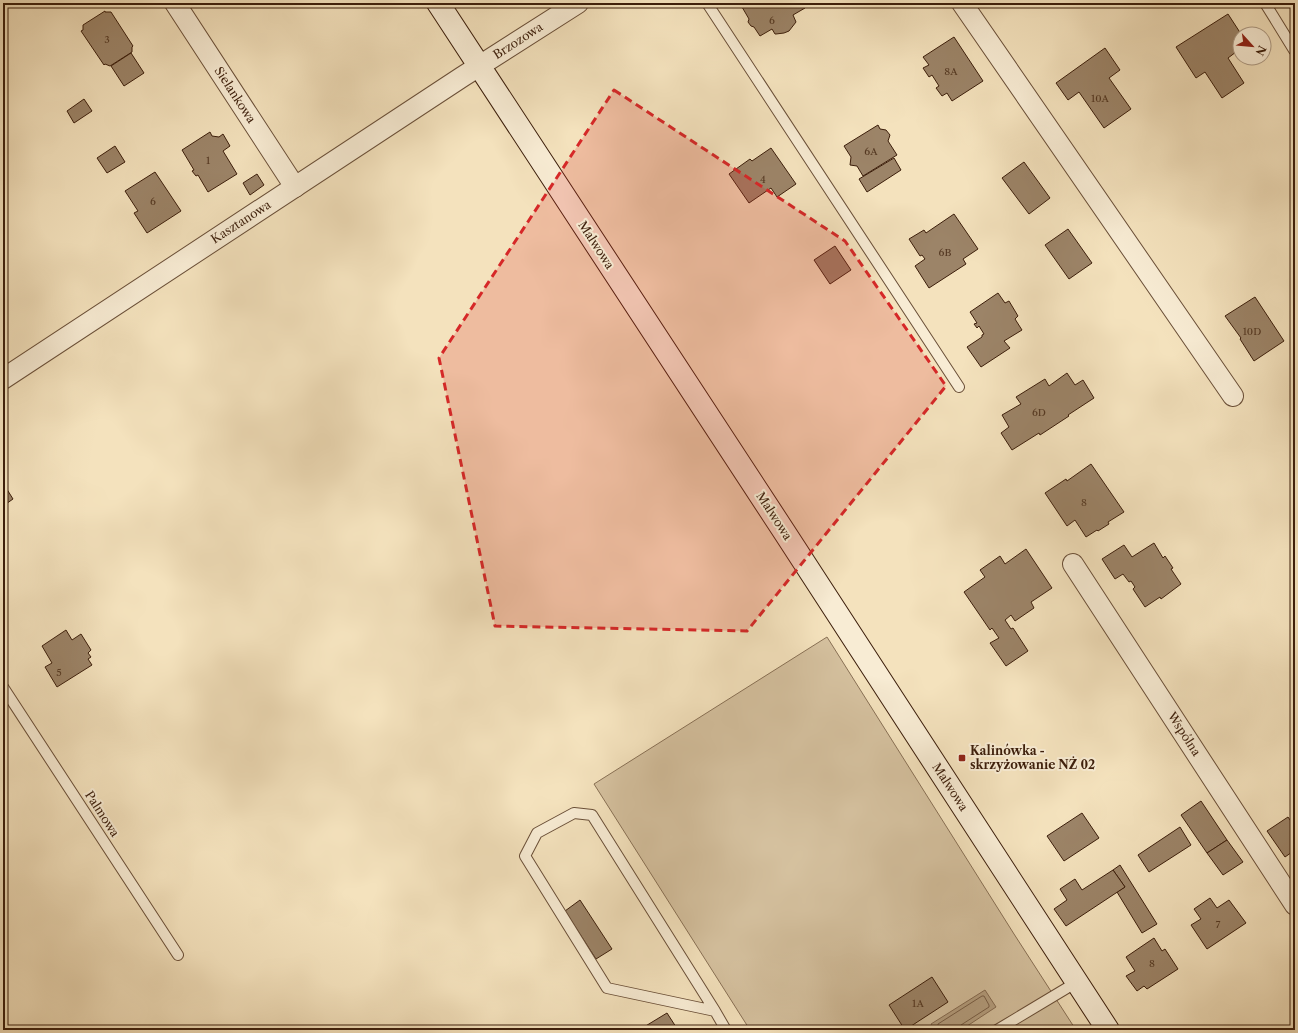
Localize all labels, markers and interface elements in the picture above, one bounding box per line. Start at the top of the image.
house number: 6 [769,14,775,27]
street label: Brzozowa [490,19,546,62]
north arrow [1232,26,1272,66]
house number: 3 [104,33,110,46]
text: N [1252,43,1269,58]
street label: Sielankowa [212,64,260,126]
house number: 8A [944,65,958,78]
house number: 10A [1091,92,1109,105]
house number: 6A [864,145,878,158]
house number: 1 [206,154,211,167]
house number: 4 [760,173,766,186]
house number: 6 [150,195,156,208]
street label: Kasztanowa [208,196,274,246]
street label: Malwowa [575,218,618,272]
house number: 6B [939,246,951,259]
house number: 10D [1243,325,1261,338]
house number: 6D [1032,406,1046,419]
street label: Malwowa [753,489,796,543]
house number: 8 [1081,496,1087,509]
house number: 5 [56,666,62,679]
street label: Wspólna [1164,708,1205,759]
place label: Kalinówka - skrzyżowanie NŻ 02 [970,743,1095,772]
marker: Kalinówka - skrzyżowanie NŻ 02 [957,753,967,763]
street label: Malwowa [929,760,972,814]
street label: Palmowa [82,788,123,840]
house number: 7 [1216,918,1221,931]
house number: 8 [1149,957,1155,970]
house number: 1A [912,997,925,1010]

